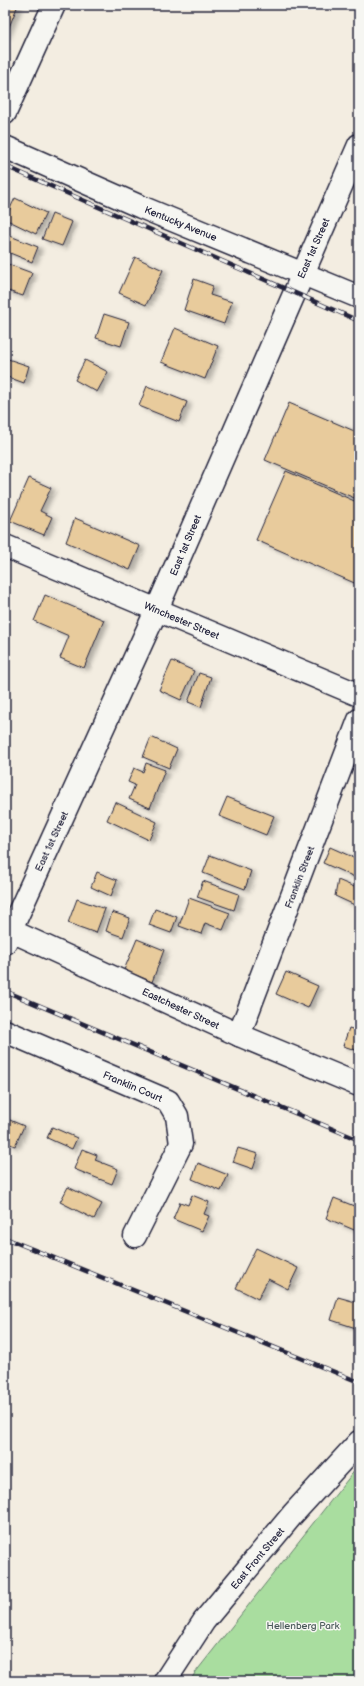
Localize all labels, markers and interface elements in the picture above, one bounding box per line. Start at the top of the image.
street label: Kentucky Avenue [143,204,219,244]
street label: East 1st Street [295,216,333,280]
street label: East 1st Street [168,513,204,578]
street label: Winchester Street [142,600,221,642]
street label: East 1st Street [33,810,71,873]
street label: Franklin Street [283,845,317,910]
street label: Eastchester Street [140,986,221,1032]
street label: Franklin Court [101,1069,164,1105]
street label: East Front Street [229,1525,287,1592]
park label: Hellenberg Park [267,1620,339,1632]

